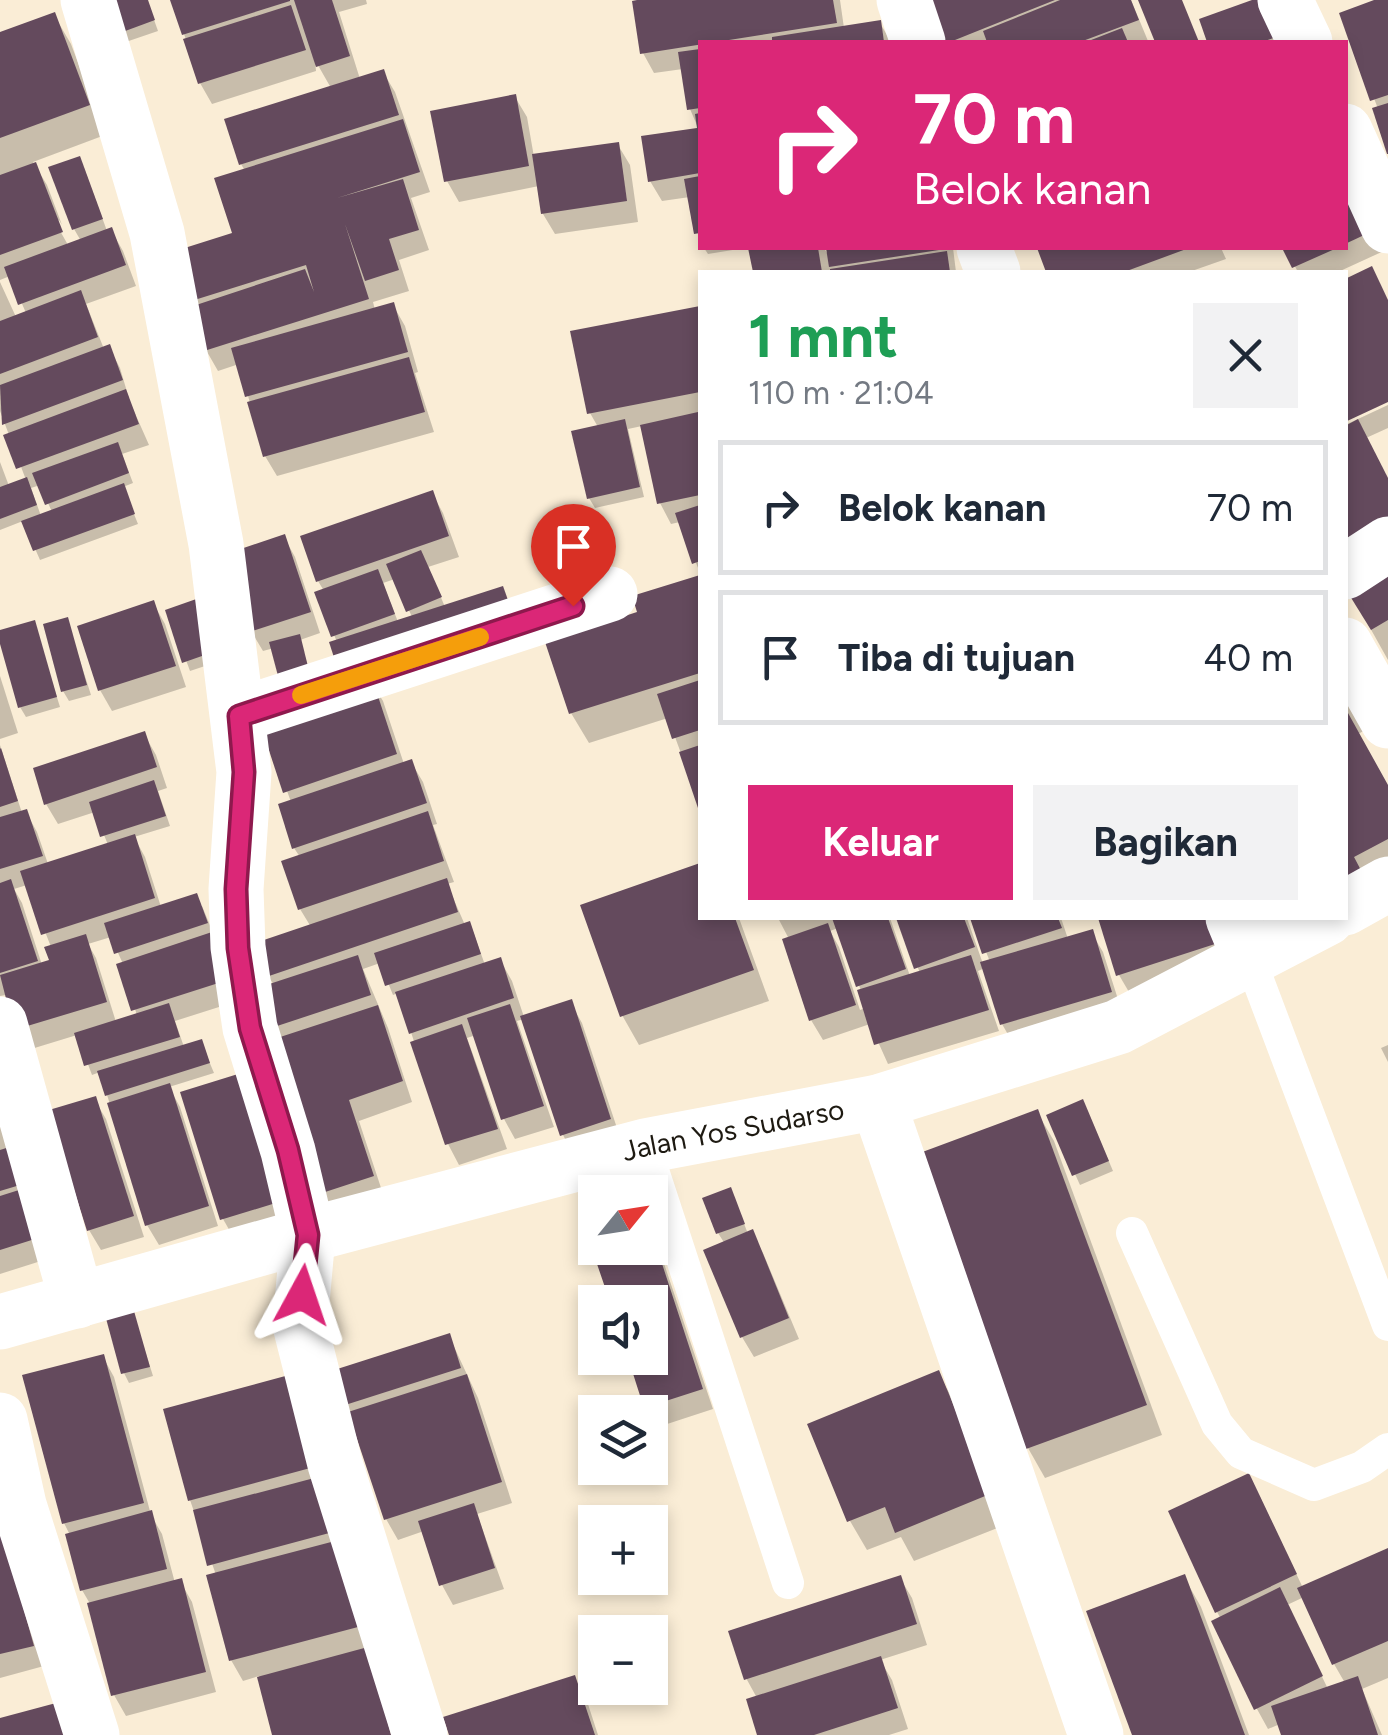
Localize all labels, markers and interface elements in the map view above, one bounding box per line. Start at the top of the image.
text: 70 m [913,76,1075,161]
icon: right [748,80,878,210]
text: Belok kanan [913,161,1151,215]
text: 1 mnt [748,300,898,372]
button: close [1193,303,1298,408]
text: 110 m · 21:04 [748,374,934,412]
icon: right [753,480,808,535]
text: Belok kanan [838,485,1046,531]
text: 70 m [1207,485,1293,531]
pin [531,504,616,607]
icon: arrive [546,519,601,574]
icon: arrive [753,630,808,685]
text: Tiba di tujuan [838,635,1075,681]
text: 40 m [1203,635,1293,681]
button: Keluar [748,785,1013,900]
button: Bagikan [1033,785,1298,900]
street label: Jalan Yos Sudarso [618,1092,847,1168]
north arrow [578,1175,668,1265]
map controls [578,1175,668,1705]
position arrow [250,1243,354,1347]
button: sound [578,1285,668,1375]
button: layers [578,1395,668,1485]
button: + [578,1505,668,1595]
button: − [578,1615,668,1705]

